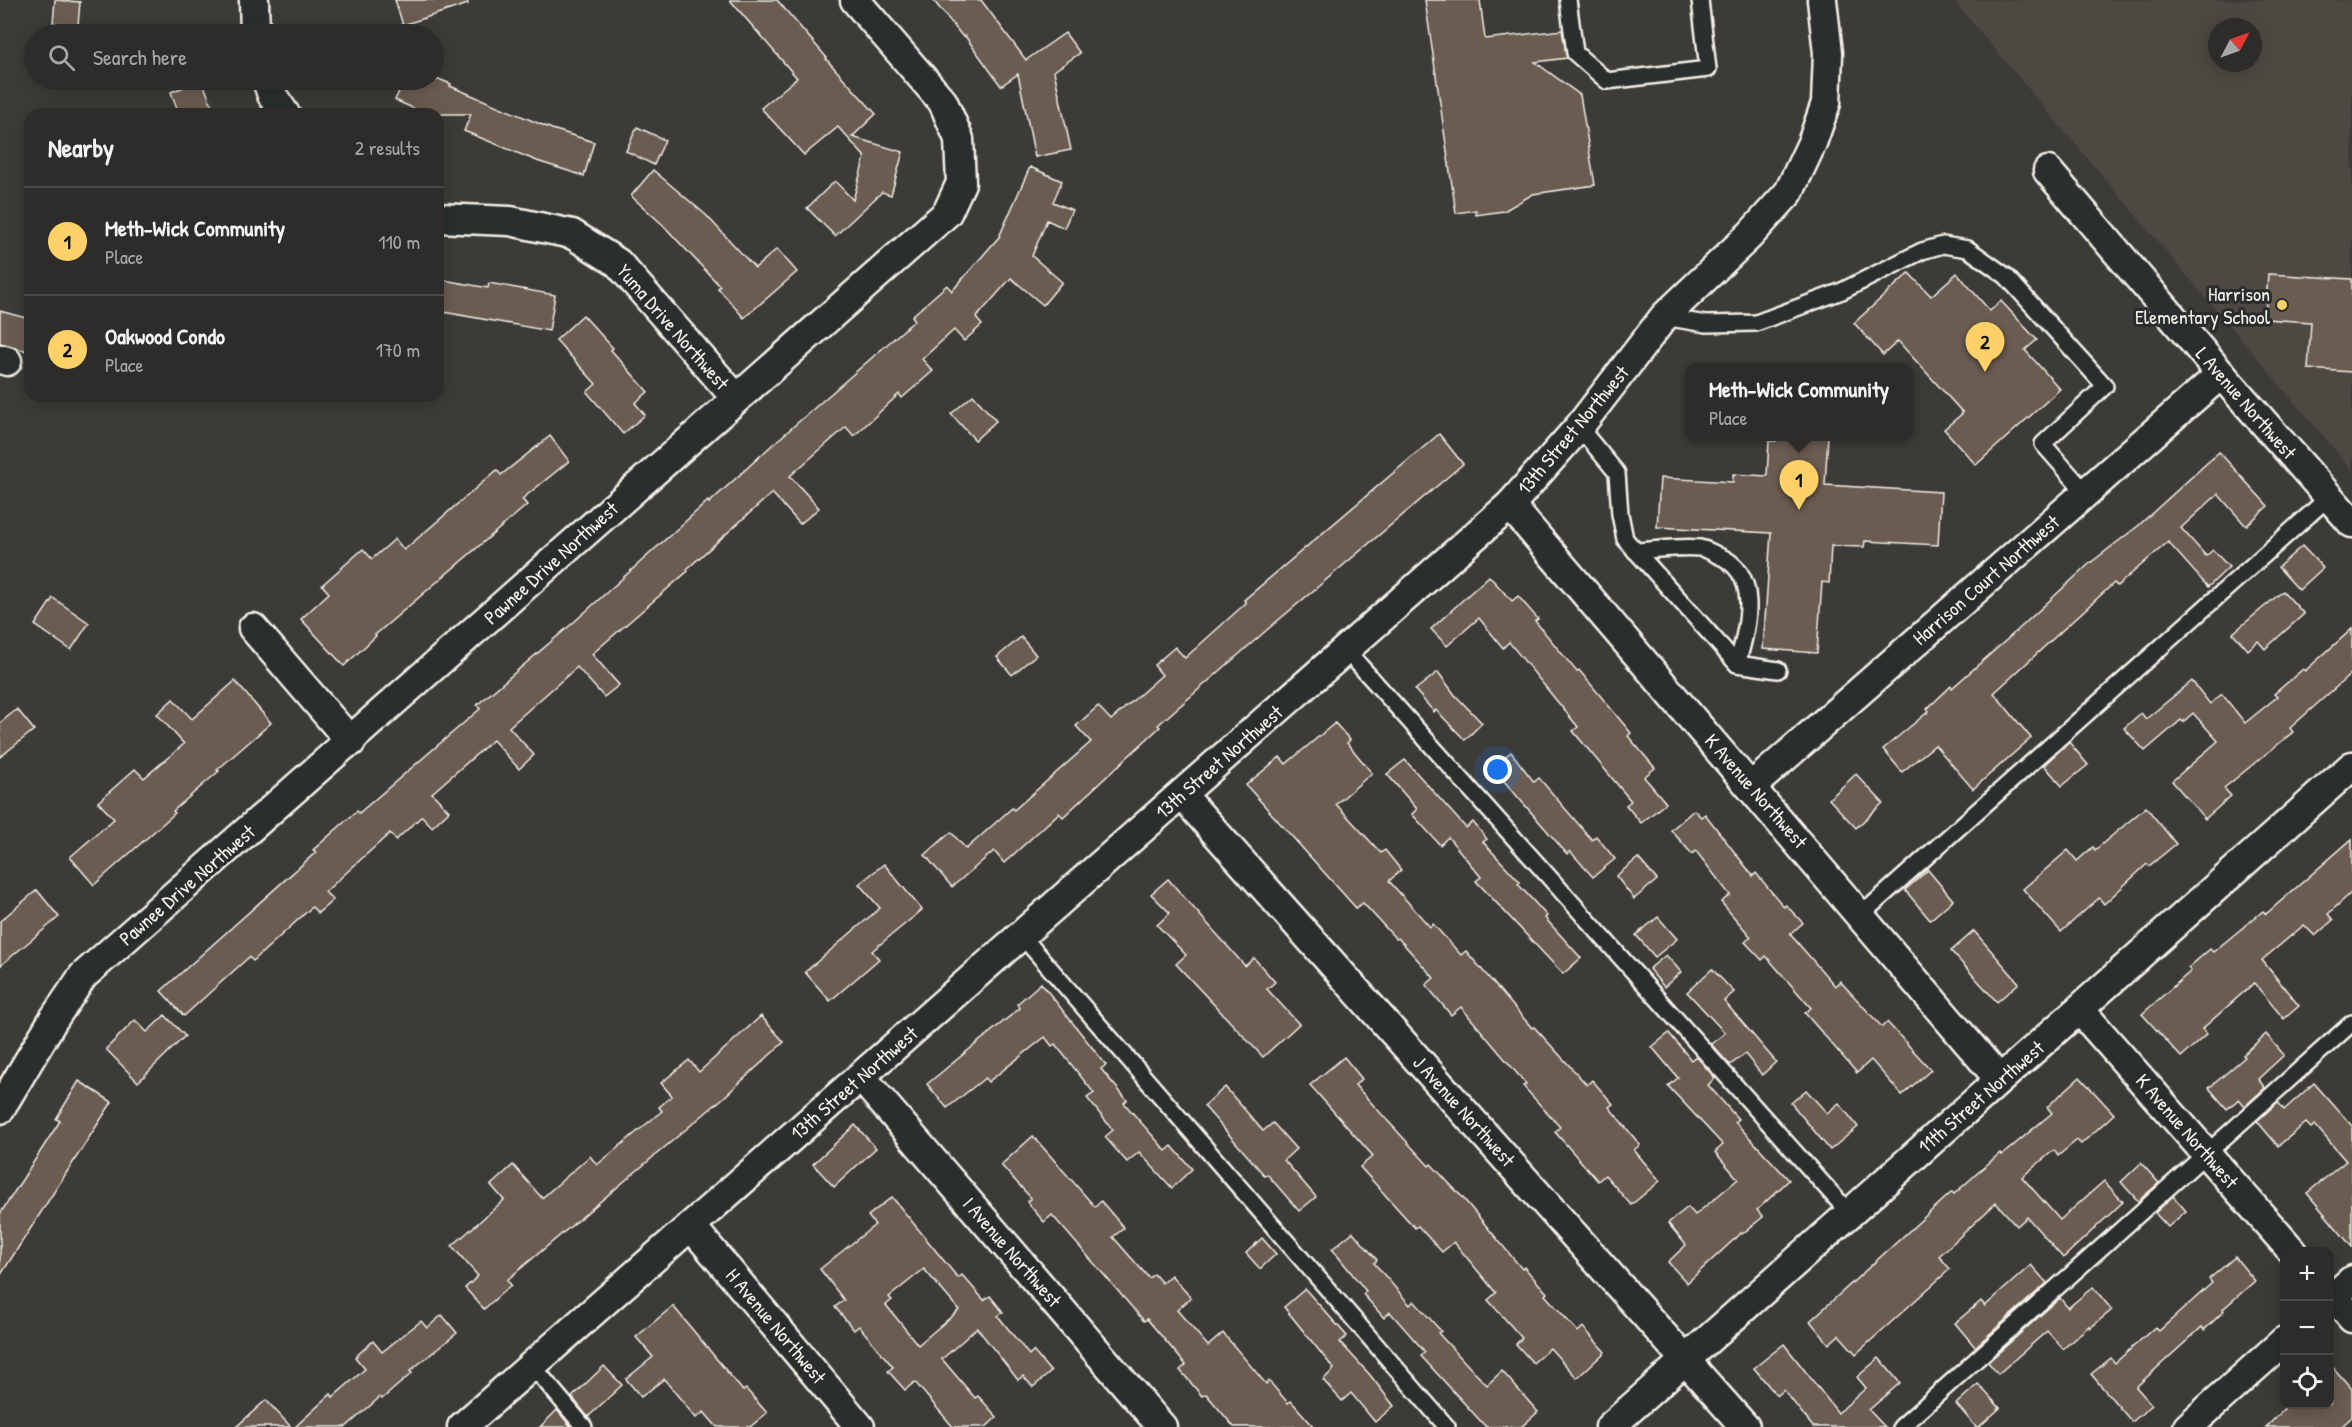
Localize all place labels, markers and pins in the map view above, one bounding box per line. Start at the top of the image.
place label: Harrison Elementary School [2135,280,2271,330]
marker: Harrison Elementary School [2275,298,2289,312]
pin: 2 [1966,322,2004,372]
pin: 1 [1780,460,1818,510]

